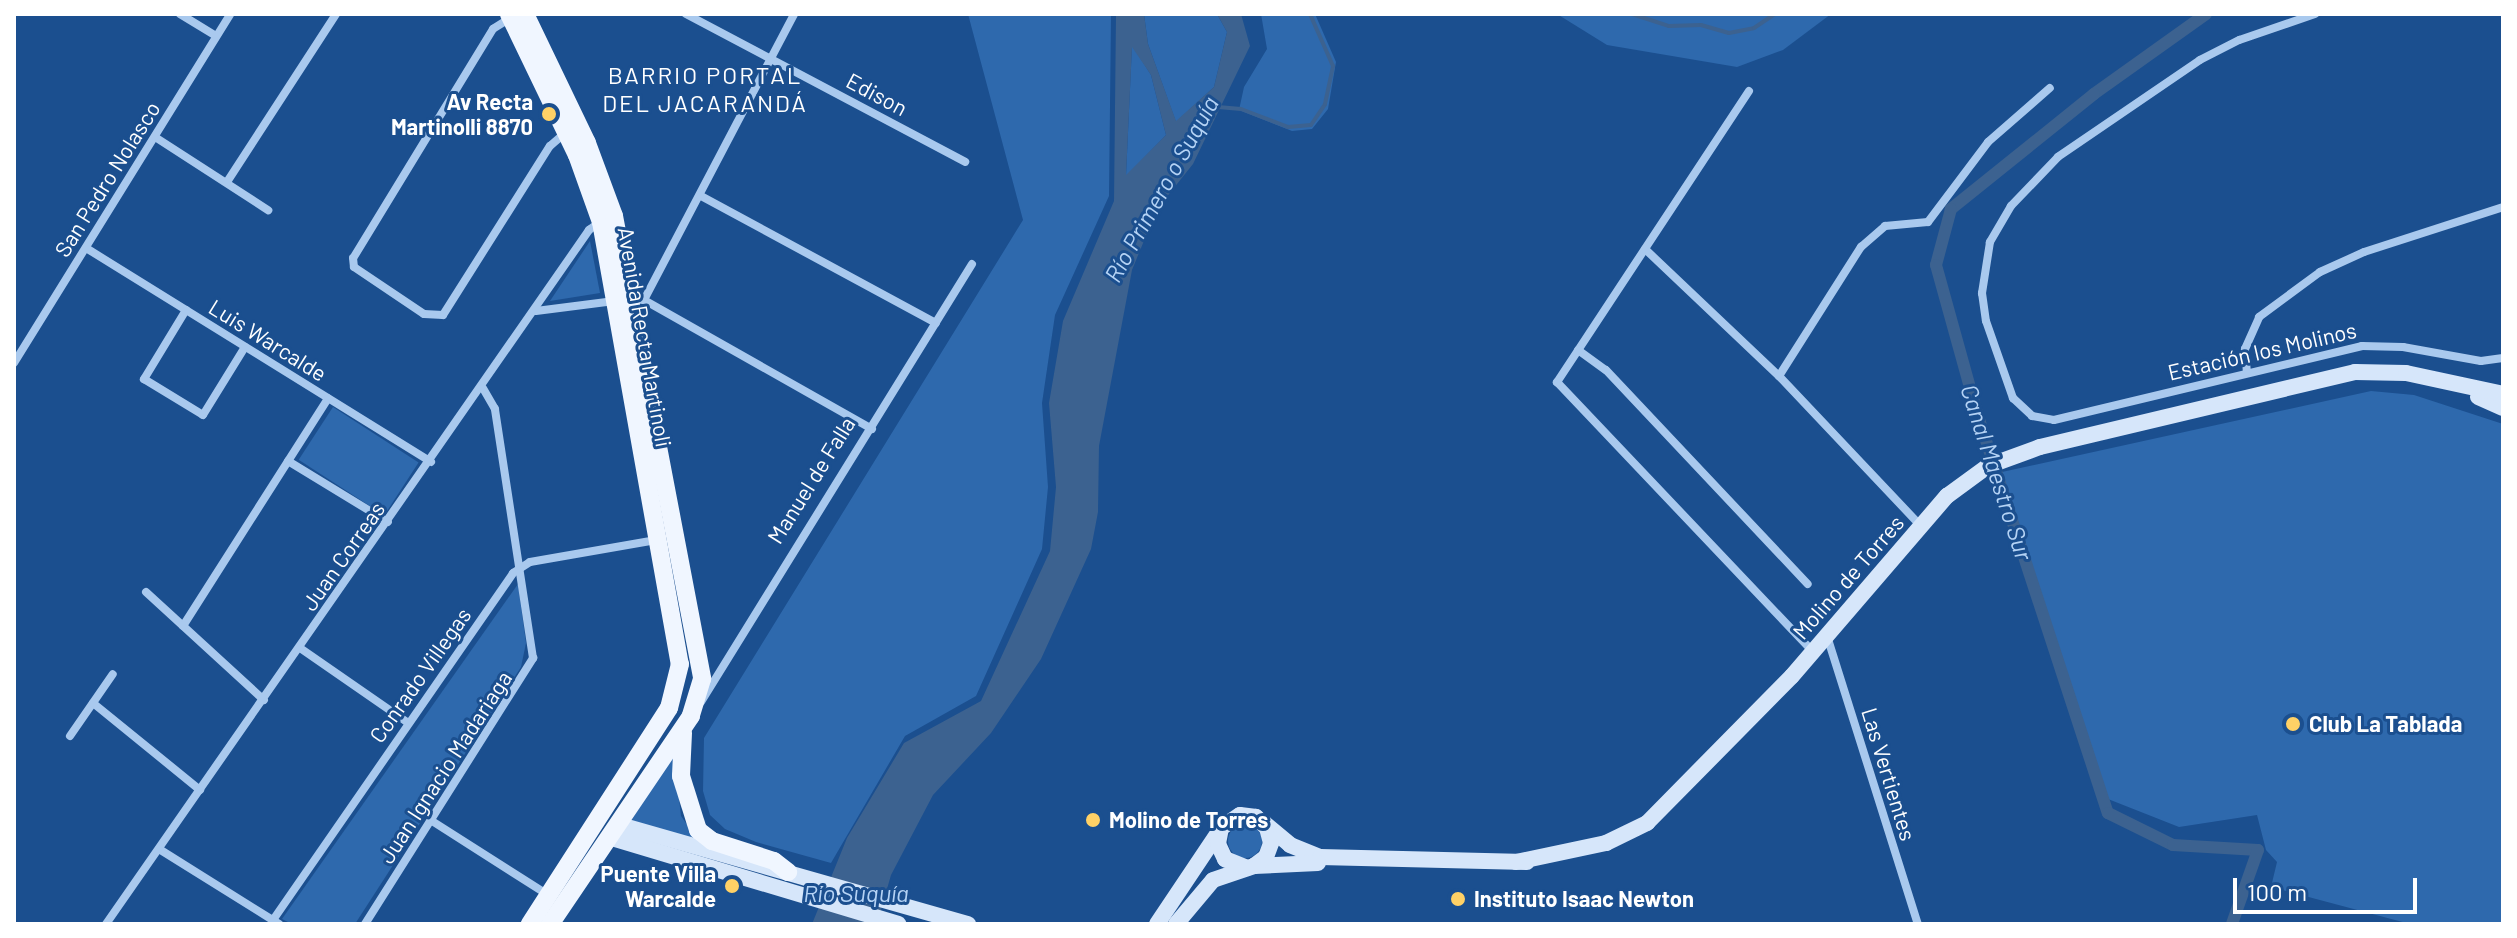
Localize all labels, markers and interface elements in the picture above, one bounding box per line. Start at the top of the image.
district label: BARRIO PORTAL DEL JACARANDÁ [602,61,808,117]
street label: Edison [842,67,912,121]
place label: Av Recta Martinolli 8870 [391,88,533,140]
water label: Río Primero o Suquía [1098,91,1224,287]
street label: San Pedro Nolasco [49,97,165,261]
marker: Av Recta Martinolli 8870 [540,105,558,123]
street label: Avenida Recta Martinoli [613,225,677,449]
street label: Luis Warcalde [204,293,332,387]
street label: Estación los Molinos [2165,316,2359,386]
water label: Canal Maestro Sur [1955,380,2039,564]
street label: Manuel de Falla [762,412,860,548]
street label: Juan Correas [296,497,390,615]
street label: Molino de Torres [1787,510,1909,644]
street label: Conrado Villegas [364,602,476,748]
street label: Juan Ignacio Madariaga [373,666,517,868]
street label: Las Vertientes [1856,704,1922,844]
place label: Club La Tablada [2309,711,2462,737]
marker: Club La Tablada [2284,715,2302,733]
place label: Molino de Torres [1109,807,1268,833]
marker: Molino de Torres [1084,811,1102,829]
place label: Puente Villa Warcalde [601,860,716,912]
scale bar [2237,862,2421,912]
marker: Puente Villa Warcalde [723,877,741,895]
text: 100 m [2247,877,2307,906]
water label: Río Suquía [803,879,909,907]
place label: Instituto Isaac Newton [1474,886,1694,912]
marker: Instituto Isaac Newton [1449,890,1467,908]

